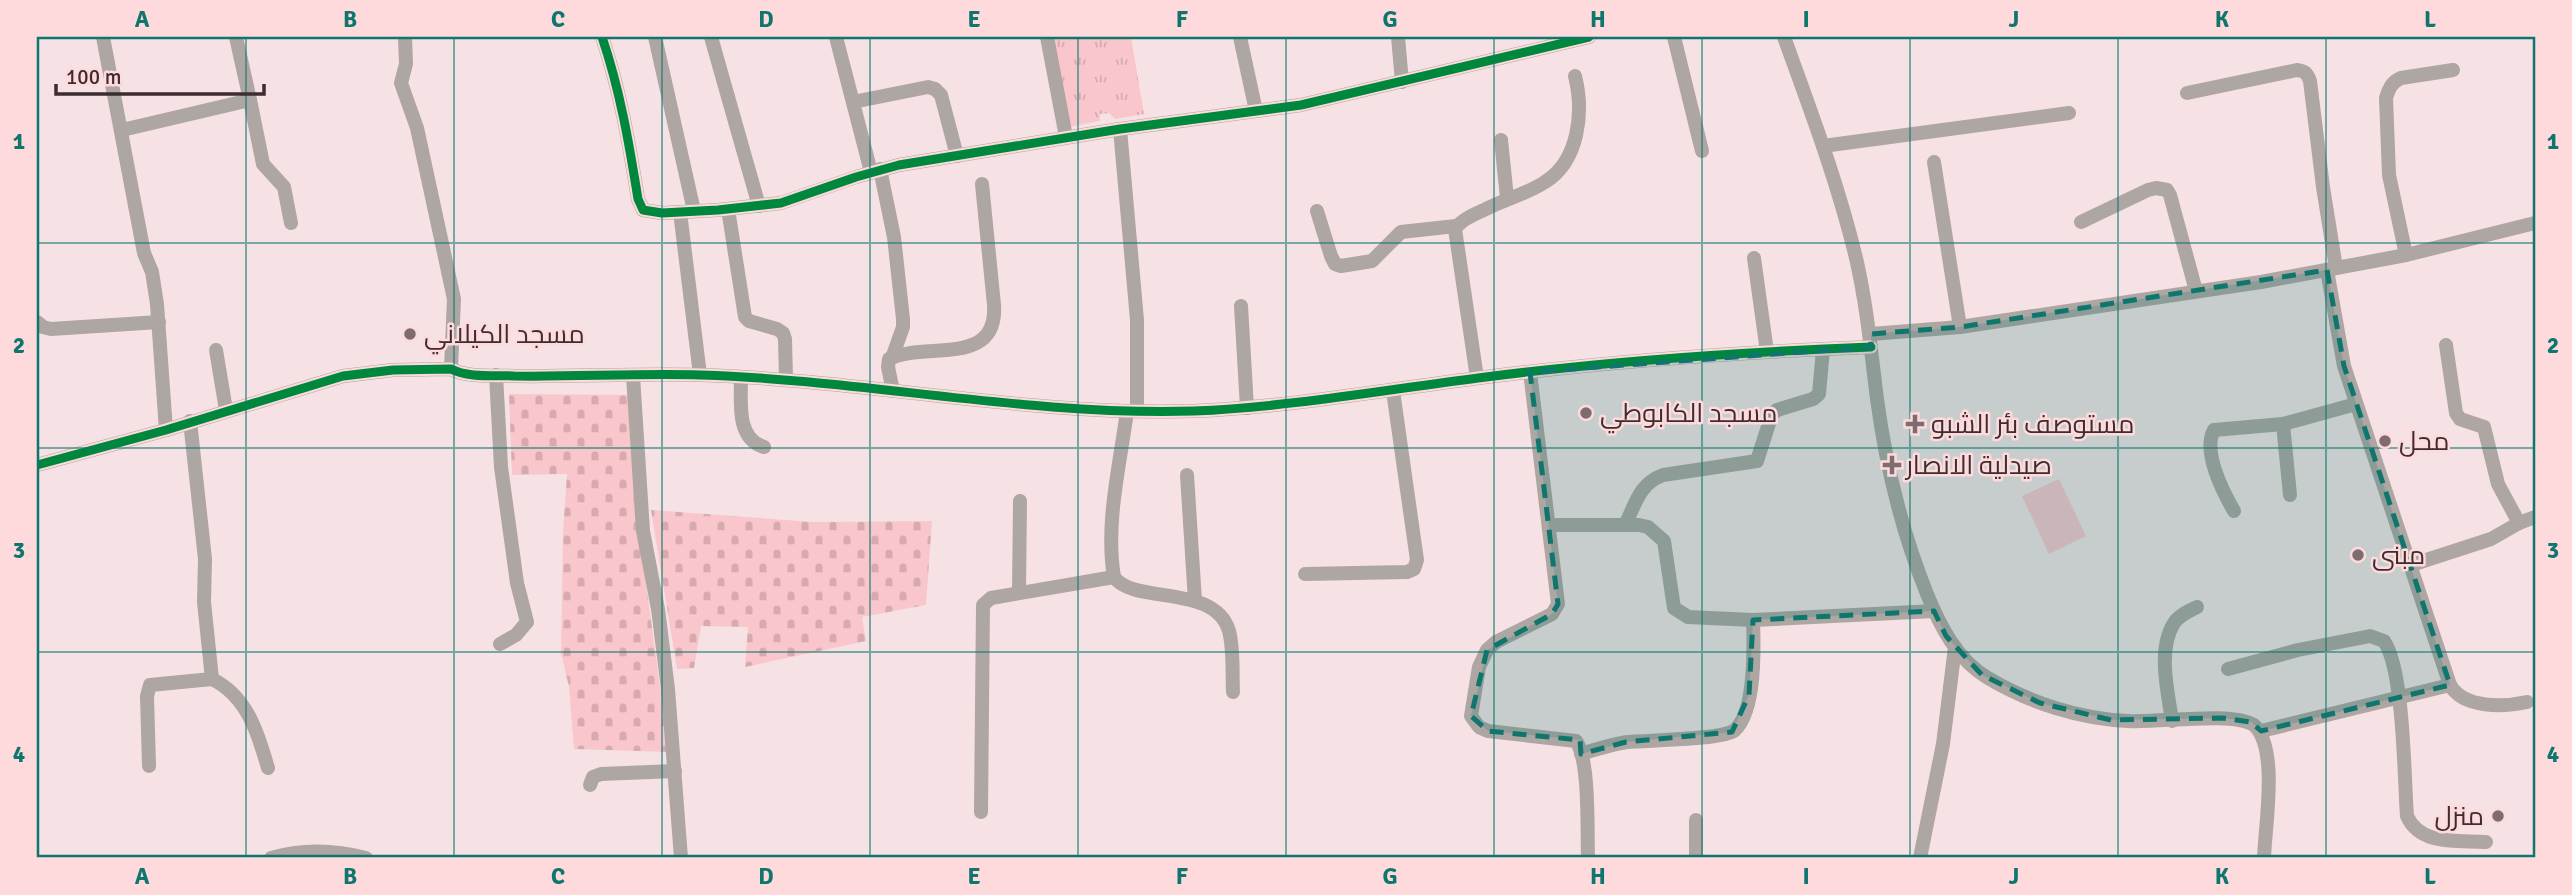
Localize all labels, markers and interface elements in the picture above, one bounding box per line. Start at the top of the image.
text: A [135,5,150,34]
text: B [343,5,357,34]
text: C [551,5,565,34]
text: D [758,5,774,34]
text: E [967,5,981,34]
text: F [1176,5,1188,34]
text: G [1382,5,1398,34]
text: H [1590,5,1606,34]
text: I [1802,5,1810,34]
text: J [2009,5,2019,34]
text: K [2215,5,2230,34]
text: L [2424,5,2436,34]
scale bar [56,52,264,96]
text: 100 m [66,64,121,90]
text: 1 [13,127,25,156]
text: 1 [2547,127,2559,156]
place label: مسجد الكيلاني [424,319,585,355]
marker: مسجد الكيلاني [402,326,418,342]
text: 2 [13,331,25,360]
text: 2 [2547,331,2559,360]
place label: مسجد الكابوطي [1600,398,1778,434]
marker: مسجد الكابوطي [1578,405,1594,421]
place label: مستوصف بئر الشبو [1931,409,2134,441]
marker: مستوصف بئر الشبو [1905,414,1925,434]
place label: محل [2399,426,2450,458]
marker: محل [2377,433,2393,449]
place label: صيدلية الانصار [1904,450,2052,482]
marker: صيدلية الانصار [1884,457,1900,473]
text: 3 [13,536,25,565]
text: 3 [2547,536,2559,565]
place label: مبنى [2372,540,2425,572]
marker: مبنى [2350,547,2366,563]
text: 4 [13,740,25,769]
text: 4 [2547,740,2559,769]
place label: منزل [2435,801,2484,833]
marker: منزل [2490,808,2506,824]
text: A [135,862,150,891]
text: B [343,862,357,891]
text: C [551,862,565,891]
text: D [758,862,774,891]
text: E [967,862,981,891]
text: F [1176,862,1188,891]
text: G [1382,862,1398,891]
text: H [1590,862,1606,891]
text: I [1802,862,1810,891]
text: J [2009,862,2019,891]
text: K [2215,862,2230,891]
text: L [2424,862,2436,891]

